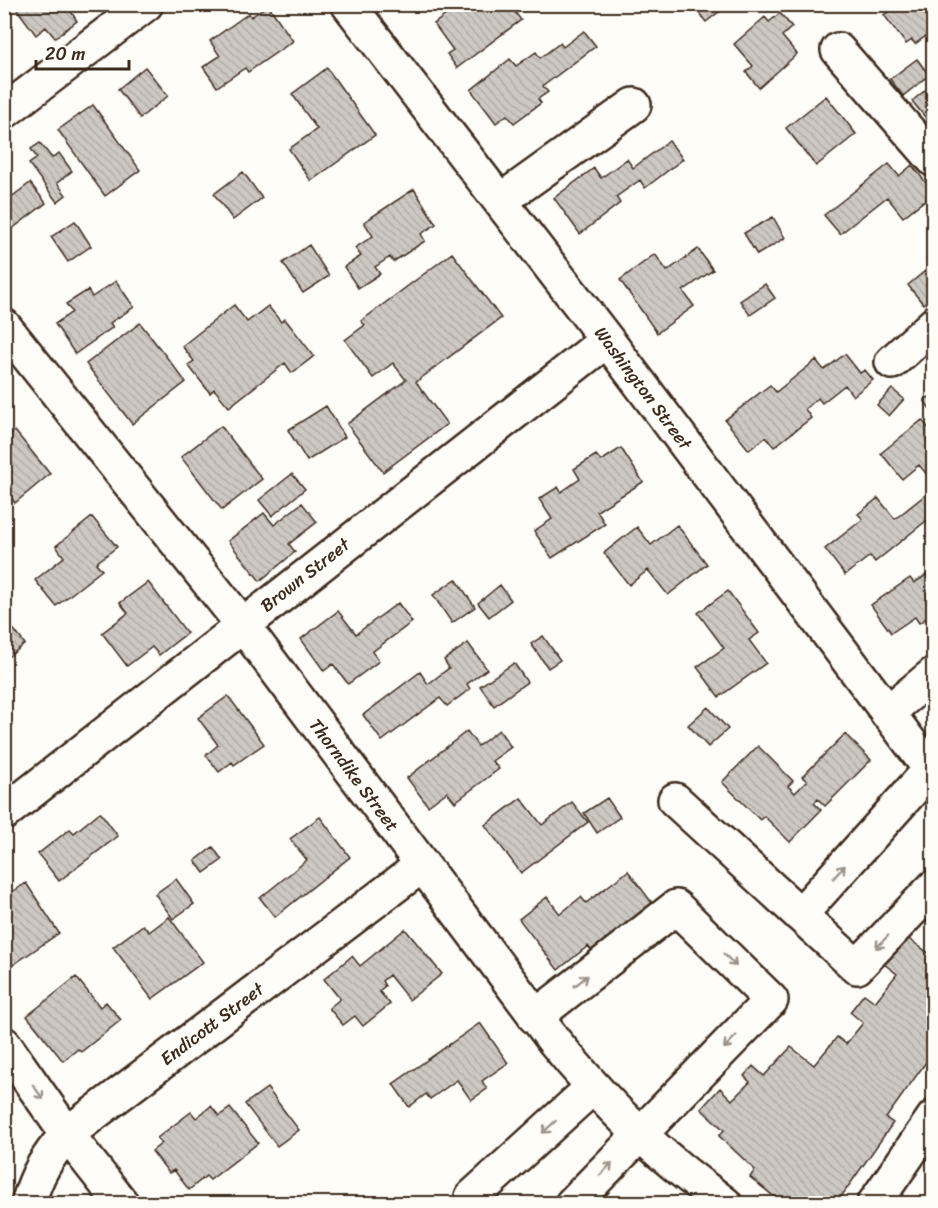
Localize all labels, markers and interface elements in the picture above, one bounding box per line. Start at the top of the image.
scale bar [36,33,129,71]
text: 20 m [45,38,85,70]
street label: Washington Street [586,319,701,457]
street label: Brown Street [253,529,358,621]
street label: Thorndike Street [300,711,408,839]
one-way arrow [832,864,846,879]
one-way arrow [875,934,889,949]
one-way arrow [722,952,737,967]
street label: Endicott Street [153,974,272,1074]
one-way arrow [573,974,589,987]
one-way arrow [723,1034,737,1049]
one-way arrow [32,1083,44,1099]
one-way arrow [542,1120,557,1134]
one-way arrow [599,1161,614,1176]

